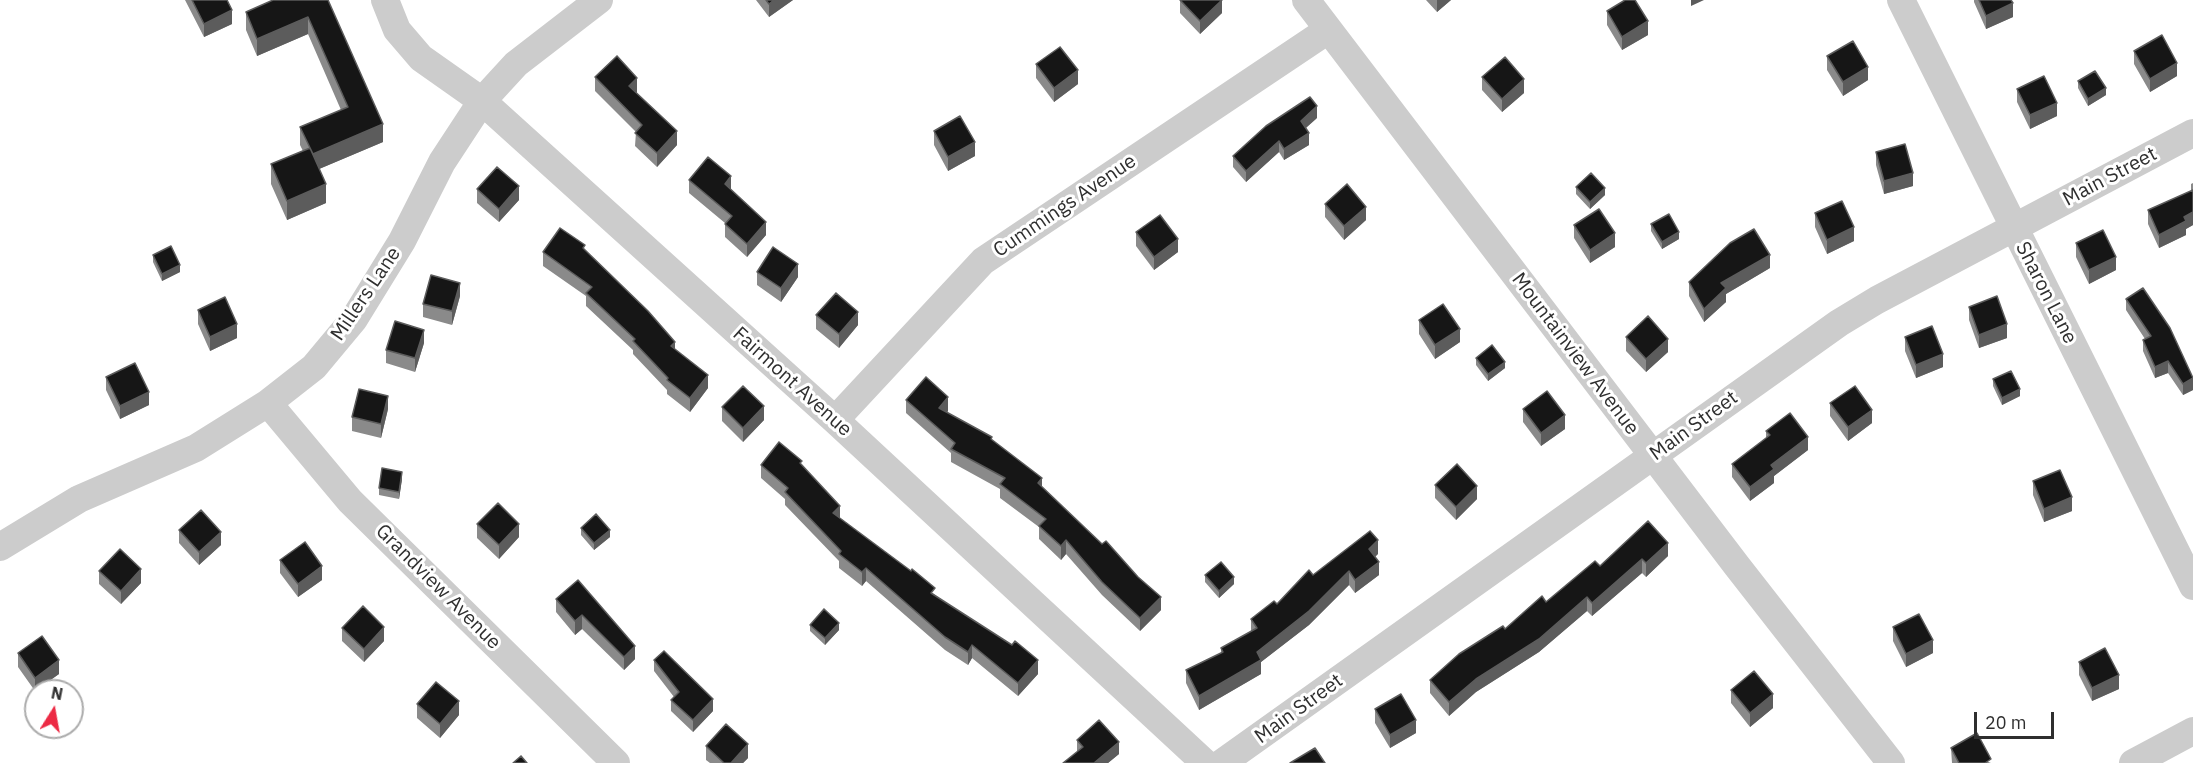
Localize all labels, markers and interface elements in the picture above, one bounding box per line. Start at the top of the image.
street label: Main Street [2059,142,2161,212]
street label: Cummings Avenue [989,149,1141,263]
street label: Sharon Lane [2010,238,2082,348]
street label: Millers Lane [326,243,406,345]
street label: Mountainview Avenue [1506,268,1644,440]
street label: Fairmont Avenue [728,322,856,442]
street label: Main Street [1645,386,1743,466]
street label: Grandview Avenue [370,519,506,655]
street label: Main Street [1250,669,1348,749]
north arrow [24,679,84,739]
text: N [49,682,65,704]
scale bar [1977,700,2056,738]
text: 20 m [1985,711,2027,734]

